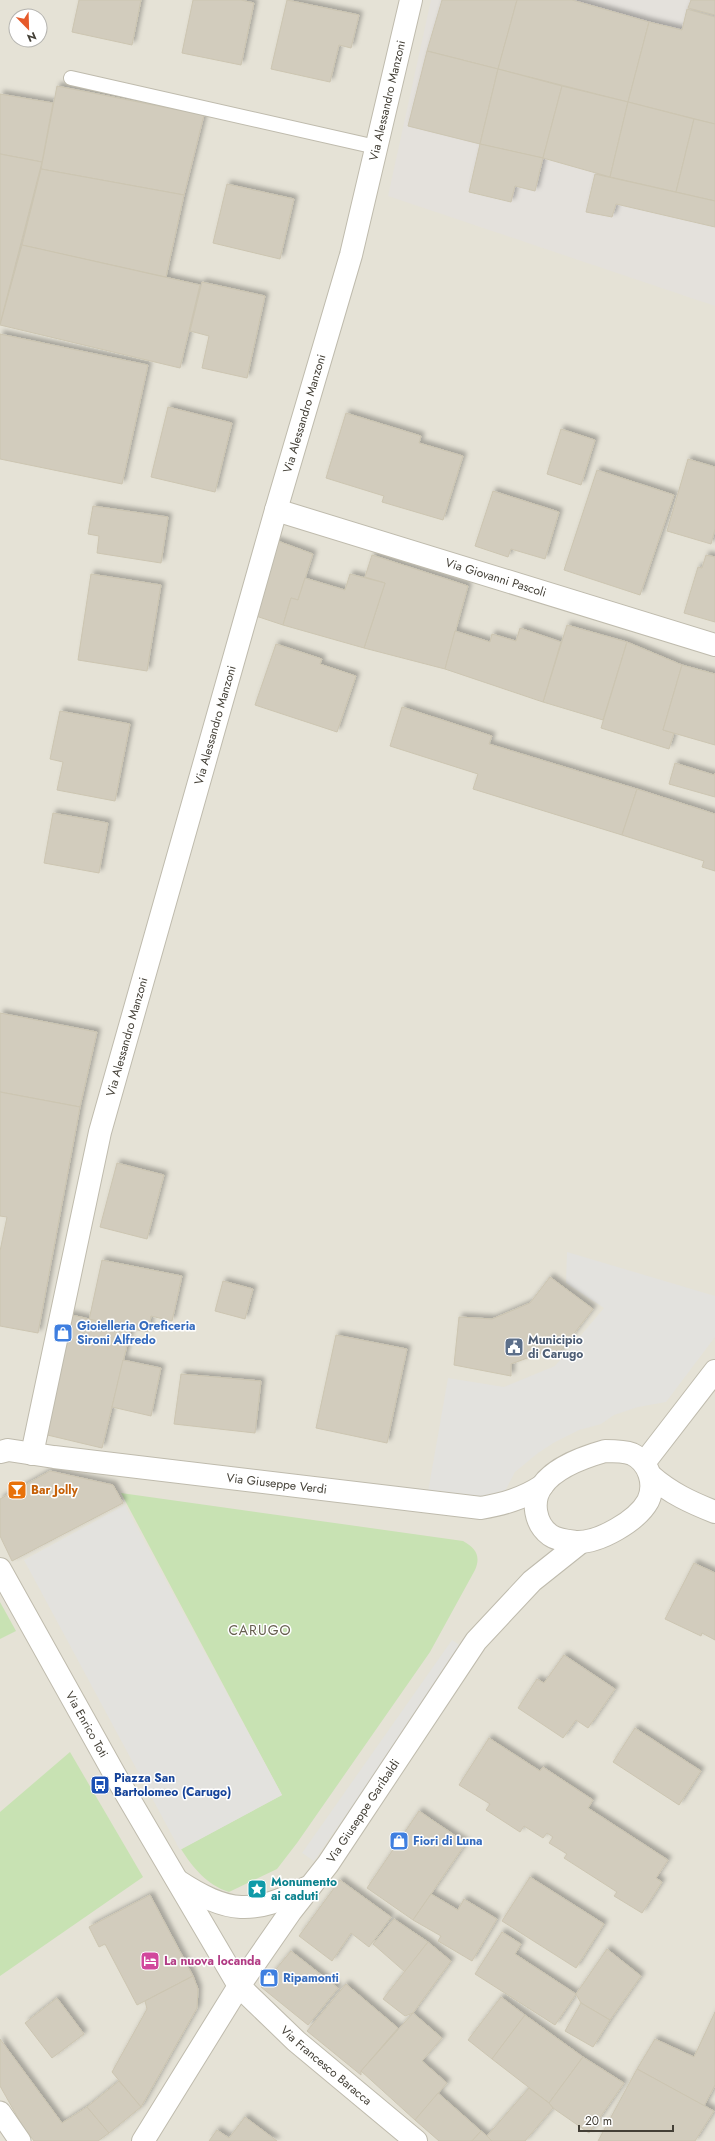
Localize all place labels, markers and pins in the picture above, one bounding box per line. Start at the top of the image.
place label: Gioielleria Oreficeria Sironi Alfredo [77,1317,195,1349]
shop icon: Gioielleria Oreficeria Sironi Alfredo [52,1322,74,1344]
place label: Municipio di Carugo [528,1331,583,1363]
public building icon: Municipio di Carugo [503,1336,525,1358]
bar icon: Bar Jolly [6,1479,28,1501]
place label: Bar Jolly [31,1481,78,1499]
place label: Piazza San Bartolomeo (Carugo) [114,1769,231,1801]
bus stop icon: Piazza San Bartolomeo (Carugo) [89,1774,111,1796]
shop icon: Fiori di Luna [388,1830,410,1852]
place label: Fiori di Luna [413,1832,483,1850]
place label: Monumento ai caduti [271,1873,337,1905]
place icon: Monumento ai caduti [246,1878,268,1900]
hotel icon: La nuova locanda [139,1950,161,1972]
place label: La nuova locanda [164,1952,261,1970]
shop icon: Ripamonti [258,1967,280,1989]
place label: Ripamonti [283,1969,339,1987]

